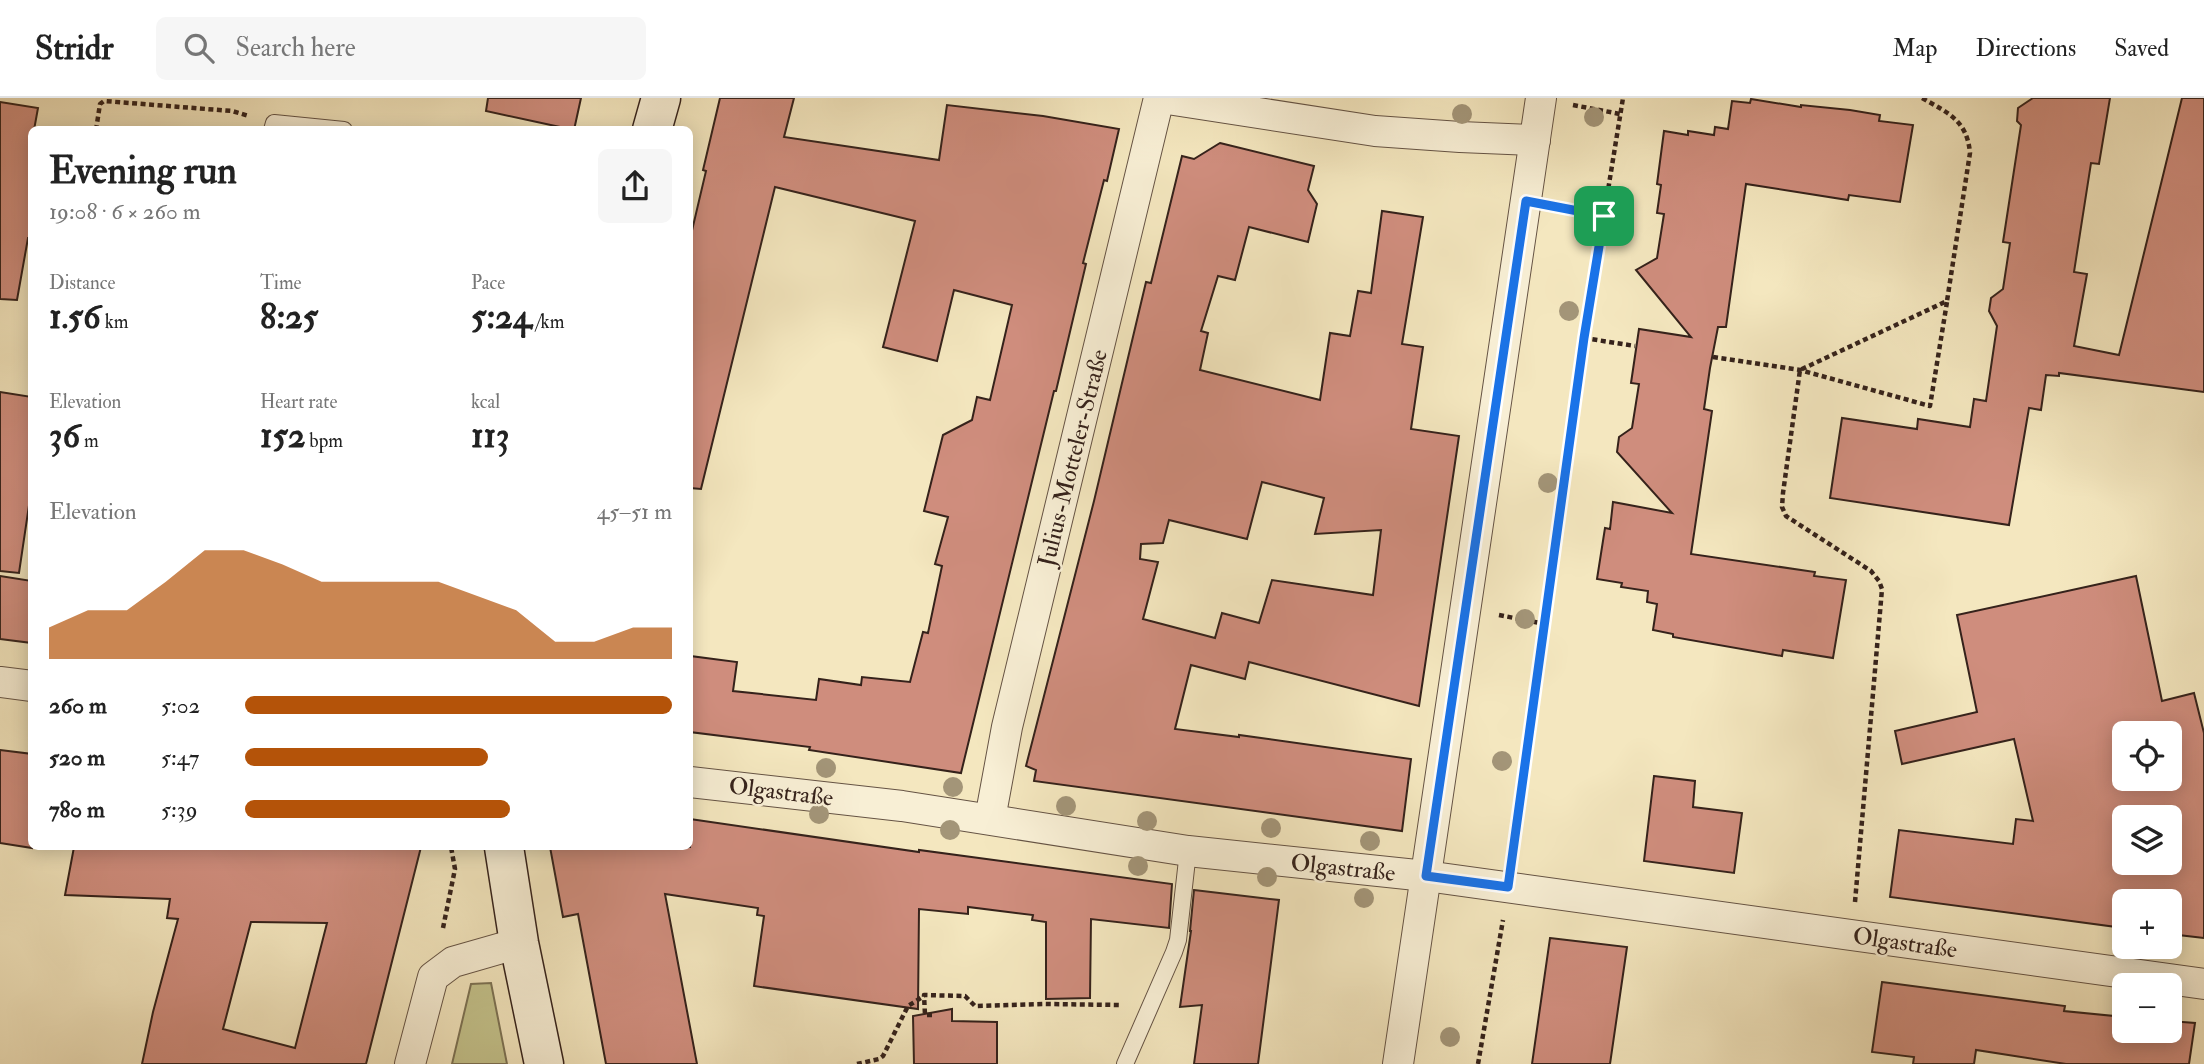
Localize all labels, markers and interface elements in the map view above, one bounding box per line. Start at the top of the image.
search box [156,17,646,80]
text: Stridr [35,28,114,69]
icon: search [180,29,218,67]
text: Search here [236,32,356,64]
text: Map [1892,33,1937,64]
text: Directions [1975,33,2076,64]
text: Saved [2114,33,2169,64]
text: Evening run [49,147,237,195]
button: share [598,149,672,223]
pin [1574,186,1634,246]
text: 19:08 · 6 × 260 m [49,197,201,226]
icon: arrive [1585,197,1623,235]
text: Distance [49,271,115,295]
text: Time [260,271,302,295]
text: Pace [471,271,505,295]
text: 1.56 [49,295,101,339]
text: 8:25 [260,295,318,339]
text: 5:24 [471,295,532,339]
text: km [101,310,128,334]
text: /km [532,310,564,334]
street label: Julius-Motteler-Straße [1031,346,1115,571]
text: Elevation [49,390,121,414]
text: Heart rate [260,390,337,414]
text: kcal [471,390,500,414]
text: 36 [49,414,80,458]
text: 152 [260,414,305,458]
text: 113 [471,414,509,458]
text: m [80,429,99,453]
text: bpm [305,429,343,453]
text: Elevation [49,497,137,526]
text: 45–51 m [597,497,672,526]
text: 260 m [49,691,107,720]
text: 5:02 [161,691,200,720]
map controls [2112,721,2182,1043]
button: locate [2112,721,2182,791]
text: 520 m [49,743,105,772]
text: 5:47 [161,743,199,772]
street label: Olgastraße [727,770,835,814]
text: 780 m [49,795,105,824]
text: 5:39 [161,795,197,824]
button: layers [2112,805,2182,875]
street label: Olgastraße [1289,847,1397,889]
button: + [2112,889,2182,959]
street label: Olgastraße [1851,920,1959,966]
button: − [2112,973,2182,1043]

